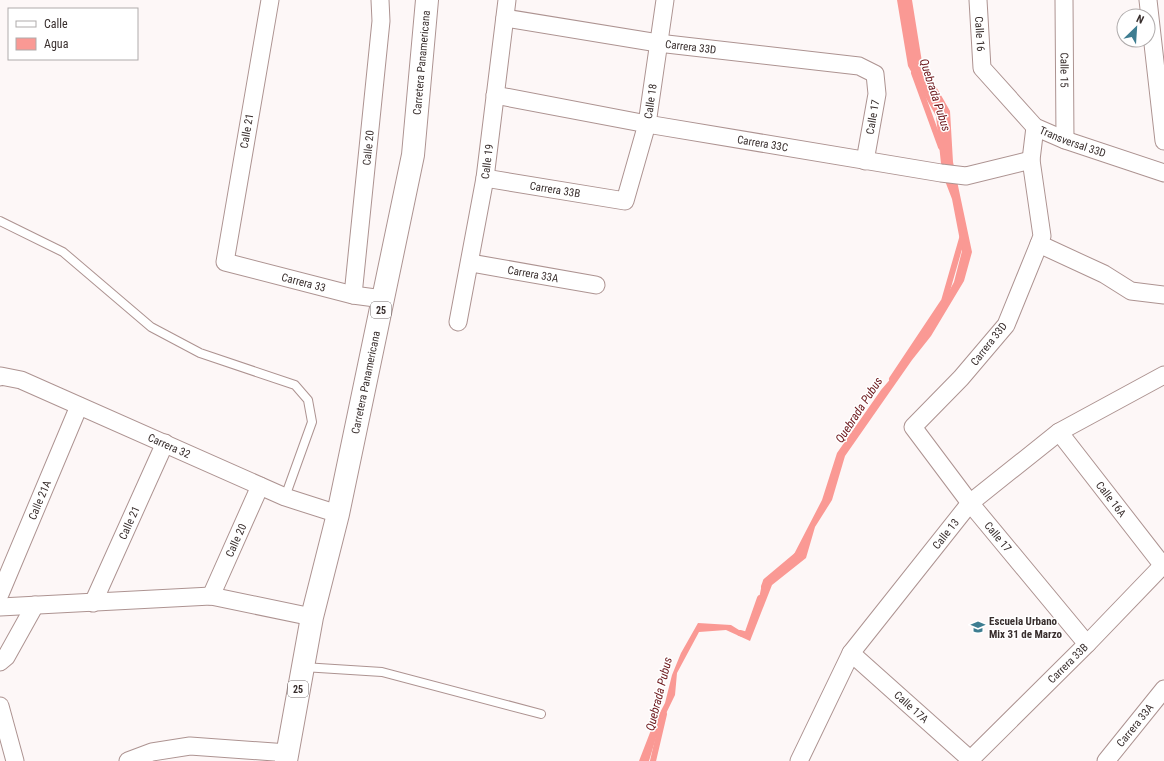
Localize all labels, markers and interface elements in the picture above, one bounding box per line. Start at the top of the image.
legend [8,8,138,60]
north arrow [1116,8,1156,48]
street label: Carretera Panamericana [410,10,433,116]
text: N [1134,12,1146,27]
street label: Calle 16 [972,16,988,52]
text: Calle [44,17,68,31]
text: Agua [44,37,69,51]
street label: Carrera 33D [664,37,717,56]
street label: Calle 15 [1058,52,1071,88]
water label: Quebrada Pubus [917,57,953,133]
street label: Calle 18 [641,83,659,120]
street label: Calle 17 [864,99,882,135]
street label: Calle 21 [238,113,256,149]
street label: Transversal 33D [1038,123,1108,160]
street label: Calle 20 [360,130,376,166]
street label: Carrera 33C [736,133,789,154]
street label: Calle 19 [478,143,496,180]
street label: Carrera 33B [529,179,581,200]
street label: Carrera 33A [507,263,560,285]
street label: Carrera 33 [280,270,327,294]
road number: 25 [371,302,391,318]
street label: Carrera 33D [968,320,1010,368]
street label: Carretera Panamericana [348,330,383,435]
water label: Quebrada Pubus [833,375,885,445]
street label: Carrera 32 [146,431,193,461]
street label: Calle 21A [25,478,54,522]
street label: Calle 16A [1093,479,1129,520]
street label: Calle 21 [116,504,142,541]
street label: Calle 13 [930,516,962,552]
street label: Calle 17 [982,519,1014,554]
street label: Calle 20 [223,522,249,559]
place label: Escuela Urbano Mix 31 de Marzo [989,615,1063,641]
school or university icon: Escuela Urbano Mix 31 de Marzo [970,619,986,635]
street label: Carrera 33B [1045,641,1090,686]
water label: Quebrada Pubus [643,656,675,732]
road number: 25 [288,681,308,697]
street label: Calle 17A [892,688,932,726]
street label: Carrera 33A [1114,701,1156,749]

